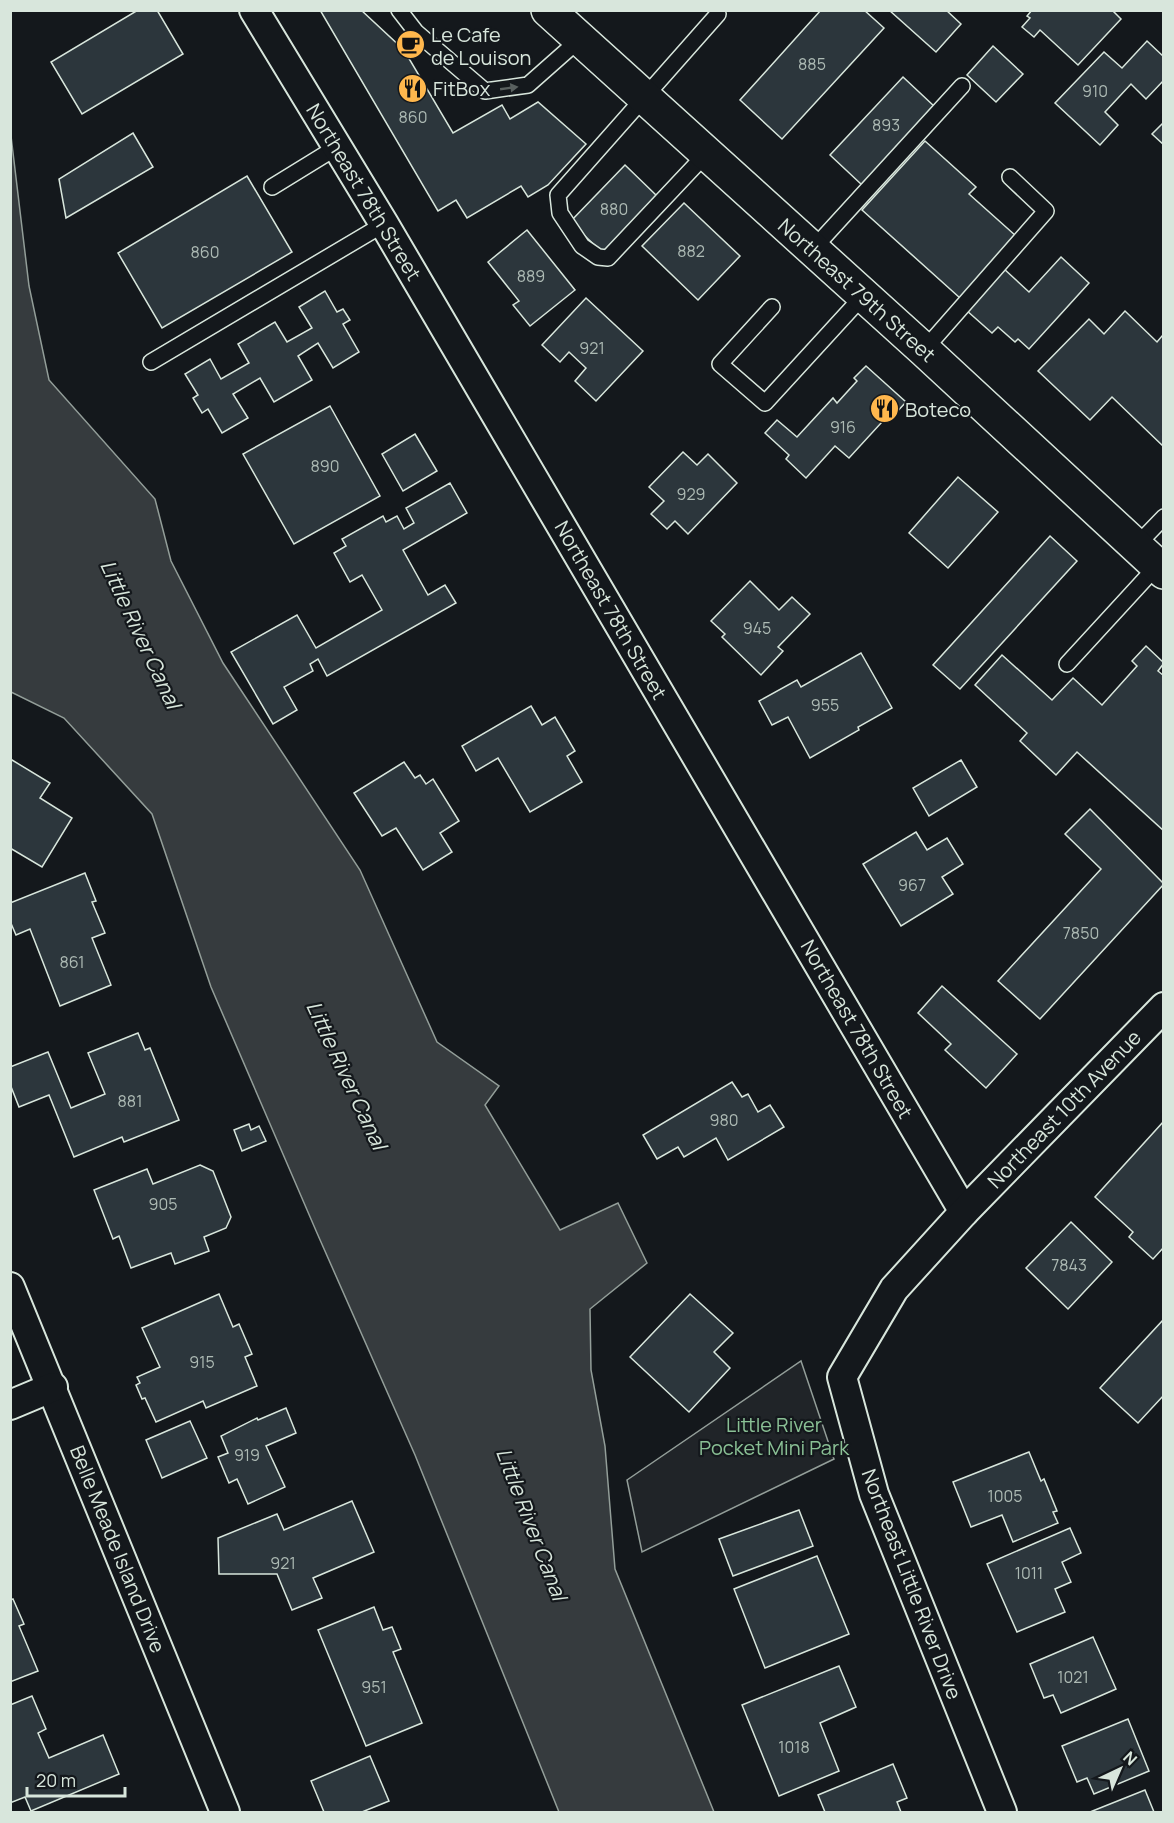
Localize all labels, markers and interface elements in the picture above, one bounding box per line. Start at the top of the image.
place label: Le Cafe de Louison [431,21,531,71]
cafe icon: Le Cafe de Louison [394,29,426,61]
house number: 885 [798,53,826,75]
restaurant icon: FitBox [396,72,428,104]
place label: FitBox [433,75,491,102]
house number: 910 [1082,80,1108,102]
one-way arrow [499,83,518,92]
street label: Northeast 78th Street [300,98,428,286]
house number: 860 [399,106,427,128]
house number: 893 [872,114,900,136]
house number: 880 [600,198,628,220]
street label: Northeast 79th Street [773,212,941,368]
house number: 882 [677,240,705,262]
house number: 860 [191,241,219,263]
house number: 889 [517,265,545,287]
house number: 921 [579,337,605,359]
restaurant icon: Boteco [868,393,900,425]
place label: Boteco [905,396,971,423]
house number: 916 [830,416,856,438]
house number: 890 [311,455,339,477]
house number: 929 [677,483,705,505]
street label: Northeast 78th Street [549,516,673,704]
water label: Little River Canal [94,555,189,716]
house number: 945 [743,617,771,639]
house number: 955 [811,694,839,716]
house number: 967 [898,874,926,896]
house number: 7850 [1063,922,1099,944]
street label: Northeast 78th Street [795,935,919,1123]
house number: 861 [59,951,85,973]
water label: Little River Canal [300,996,395,1157]
street label: Northeast 10th Avenue [981,1024,1147,1194]
house number: 881 [118,1090,142,1112]
house number: 980 [710,1109,738,1131]
house number: 905 [149,1193,177,1215]
house number: 7843 [1051,1254,1087,1276]
house number: 915 [189,1351,215,1373]
park label: Little River Pocket Mini Park [699,1411,850,1461]
street label: Belle Meade Island Drive [64,1441,172,1657]
house number: 919 [234,1444,260,1466]
water label: Little River Canal [490,1444,575,1607]
street label: Northeast Little River Drive [856,1465,968,1703]
house number: 1005 [988,1485,1023,1507]
house number: 921 [270,1552,296,1574]
house number: 1011 [1015,1562,1043,1584]
house number: 1021 [1057,1666,1089,1688]
house number: 951 [361,1676,387,1698]
house number: 1018 [778,1736,810,1758]
north arrow [1090,1739,1150,1799]
text: N [1119,1746,1142,1770]
scale bar [27,1760,124,1798]
text: 20 m [36,1768,76,1792]

